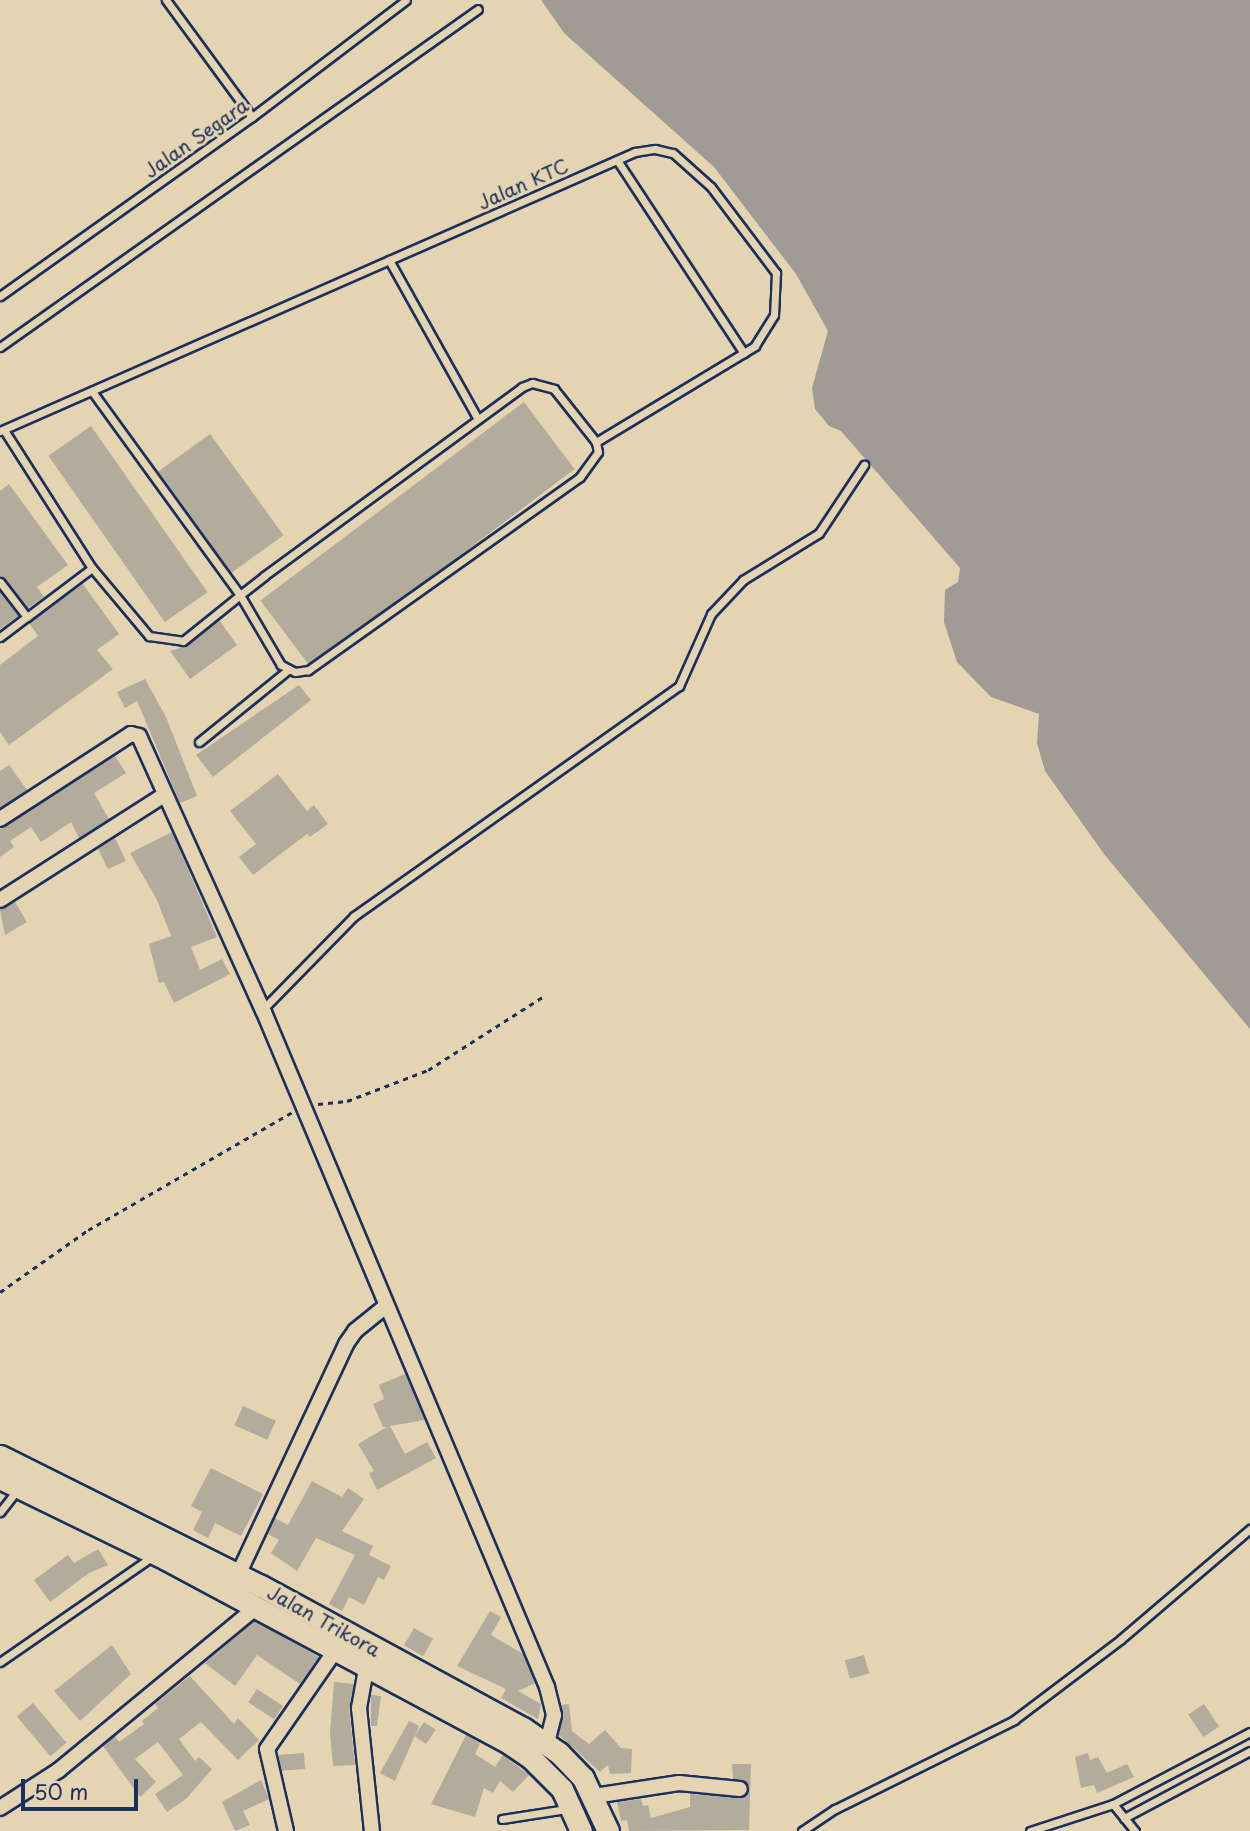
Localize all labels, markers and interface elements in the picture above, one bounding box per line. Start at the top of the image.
street label: Jalan Segara [139,94,253,182]
street label: Jalan KTC [474,154,572,214]
street label: Jalan Trikora [264,1581,384,1661]
scale bar [24,1764,142,1808]
text: 50 m [34,1775,88,1807]

